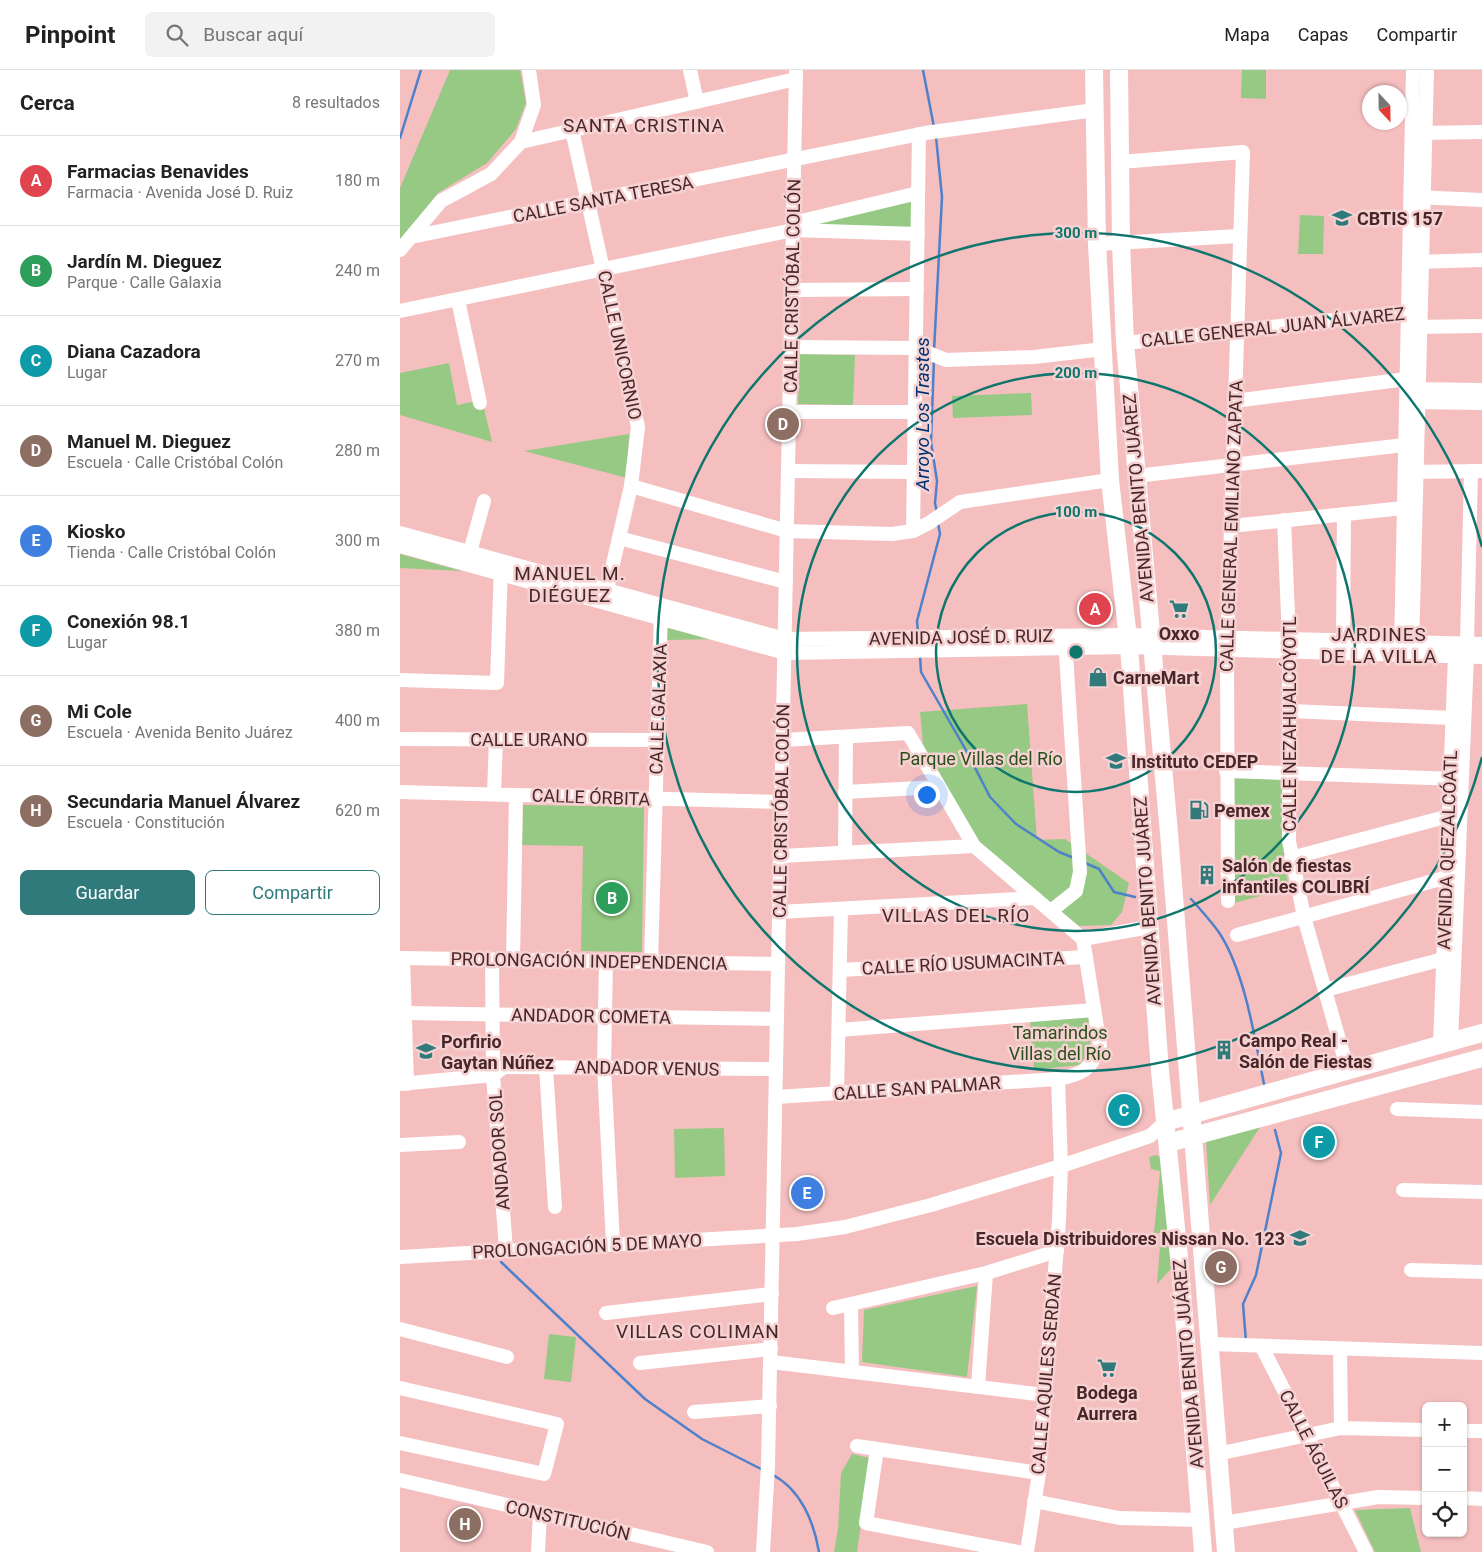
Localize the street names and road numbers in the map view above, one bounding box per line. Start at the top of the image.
street label: CALLE SANTA TERESA [511,171,695,227]
street label: CALLE CRISTÓBAL COLÓN [780,179,804,393]
street label: CALLE UNICORNIO [594,268,646,422]
street label: CALLE GENERAL JUAN ÁLVAREZ [1140,303,1406,351]
street label: CALLE GENERAL EMILIANO ZAPATA [1215,379,1247,672]
street label: AVENIDA BENITO JUÁREZ [1118,392,1158,603]
street label: CALLE NEZAHUALCÓYOTL [1279,616,1300,832]
street label: AVENIDA JOSÉ D. RUIZ [869,625,1054,649]
street label: CALLE GALAXIA [645,643,671,775]
street label: CALLE CRISTÓBAL COLÓN [769,704,793,918]
street label: CALLE URANO [470,729,588,750]
street label: AVENIDA QUEZALCÓATL [1433,750,1461,950]
street label: CALLE ÓRBITA [531,784,651,810]
street label: AVENIDA BENITO JUÁREZ [1129,795,1165,1006]
street label: CALLE RÍO USUMACINTA [861,947,1065,979]
street label: PROLONGACIÓN INDEPENDENCIA [450,948,728,974]
street label: ANDADOR COMETA [511,1004,671,1028]
street label: ANDADOR VENUS [575,1056,720,1080]
street label: CALLE SAN PALMAR [833,1072,1001,1104]
street label: ANDADOR SOL [484,1089,514,1211]
street label: PROLONGACIÓN 5 DE MAYO [472,1229,702,1263]
street label: AVENIDA BENITO JUÁREZ [1168,1258,1208,1469]
street label: CALLE AQUILES SERDÁN [1027,1273,1065,1475]
street label: CALLE ÁGUILAS [1275,1386,1353,1512]
street label: CONSTITUCIÓN [504,1495,632,1545]

